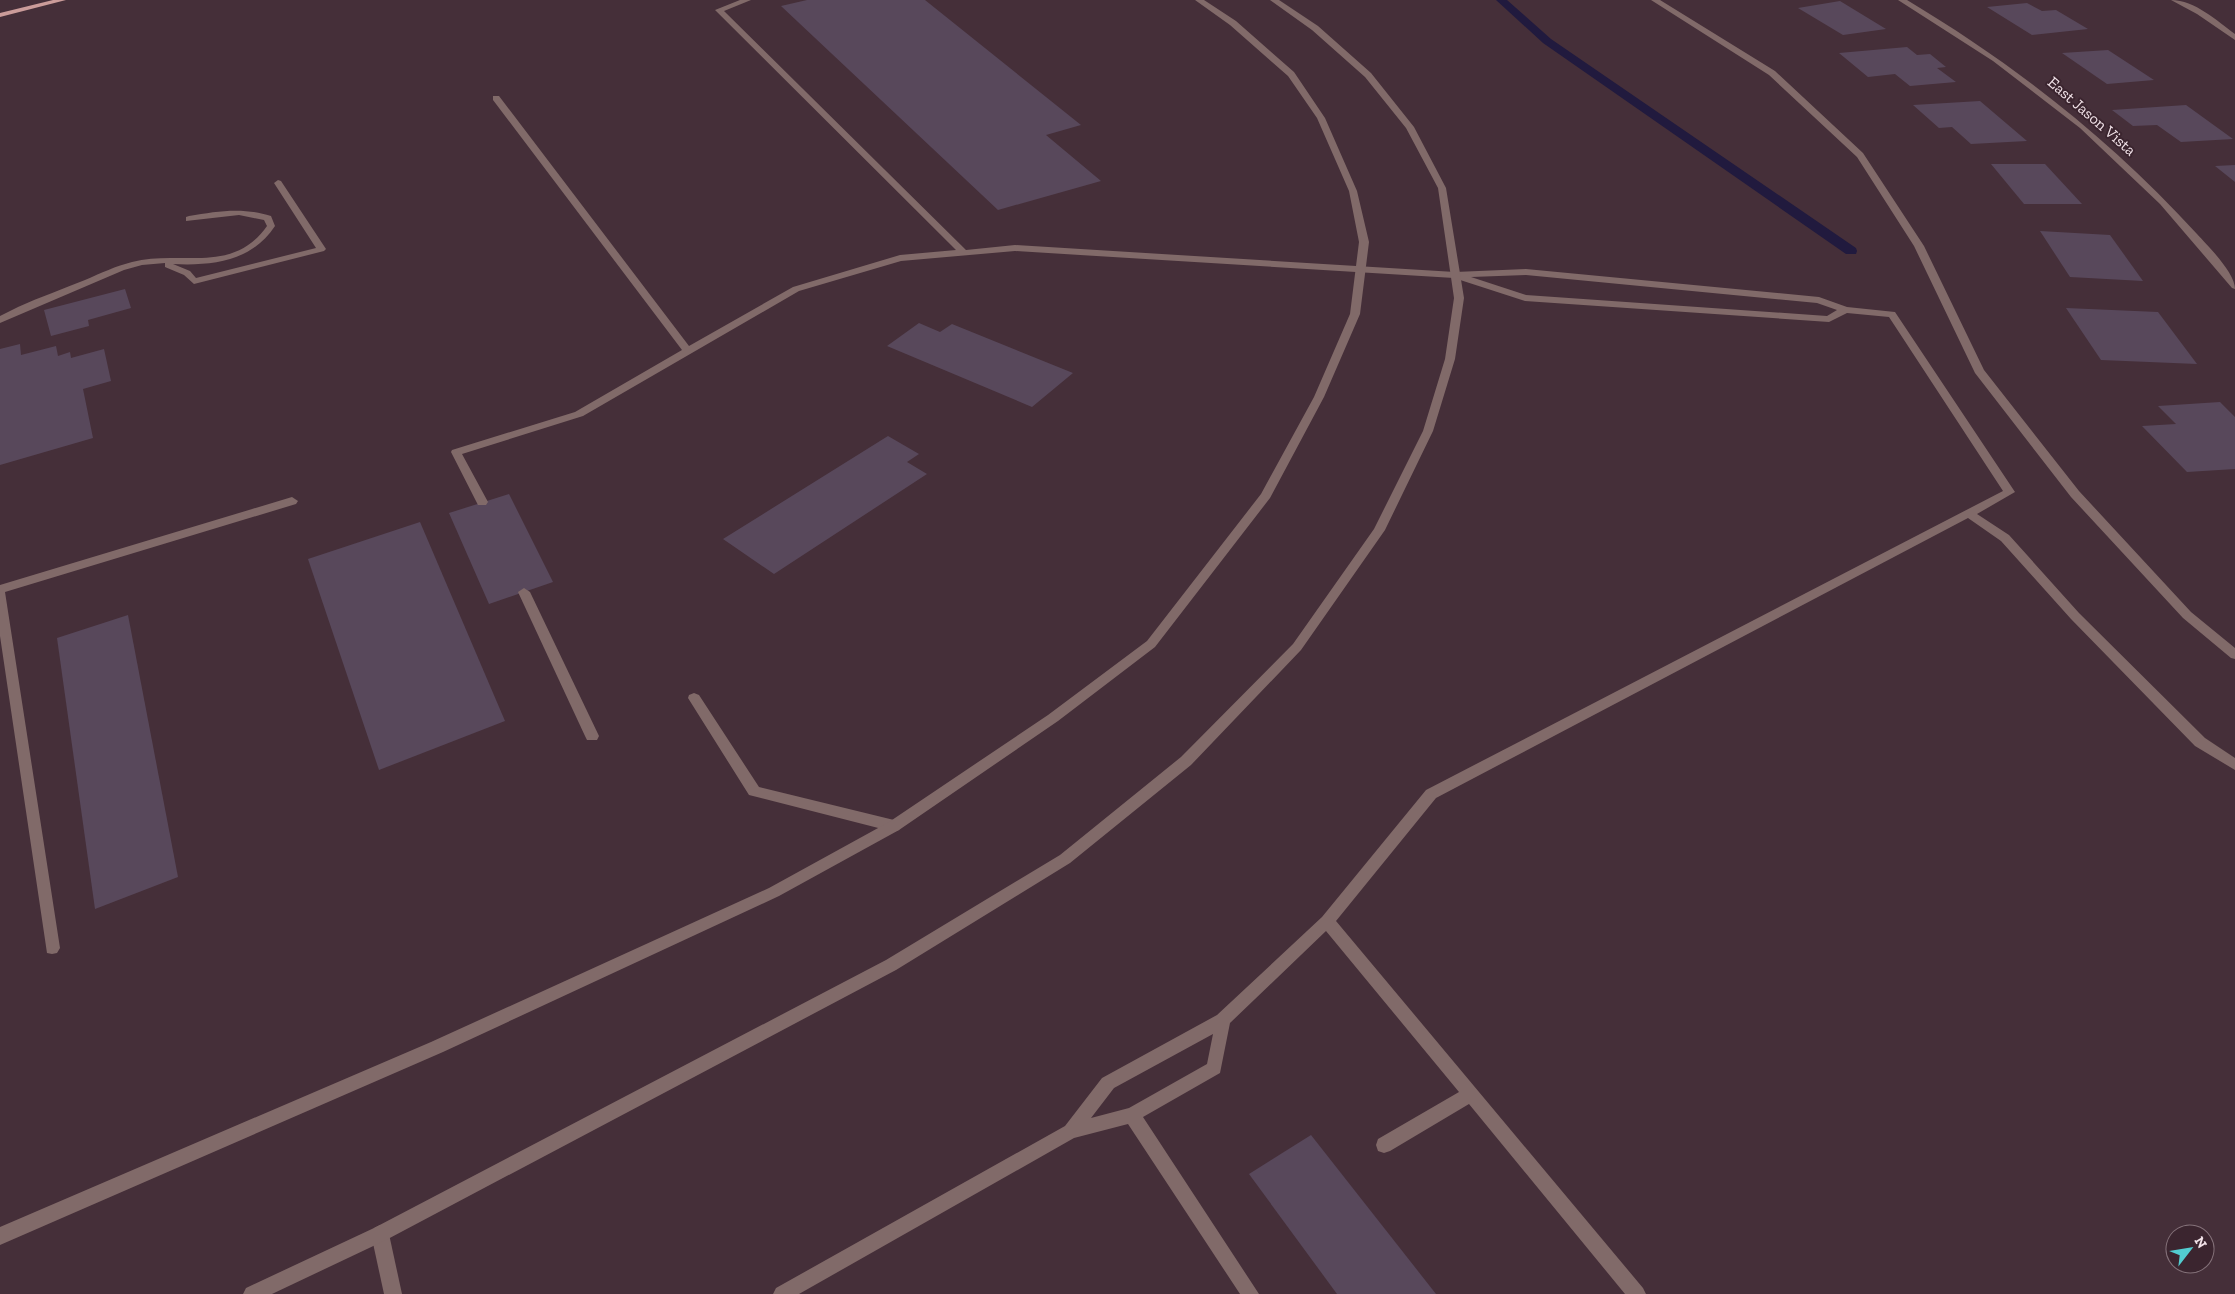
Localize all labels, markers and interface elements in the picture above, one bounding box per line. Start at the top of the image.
street label: East Jason Vista [2044,73,2140,160]
north arrow [2165,1224,2215,1274]
text: N [2191,1234,2211,1252]

